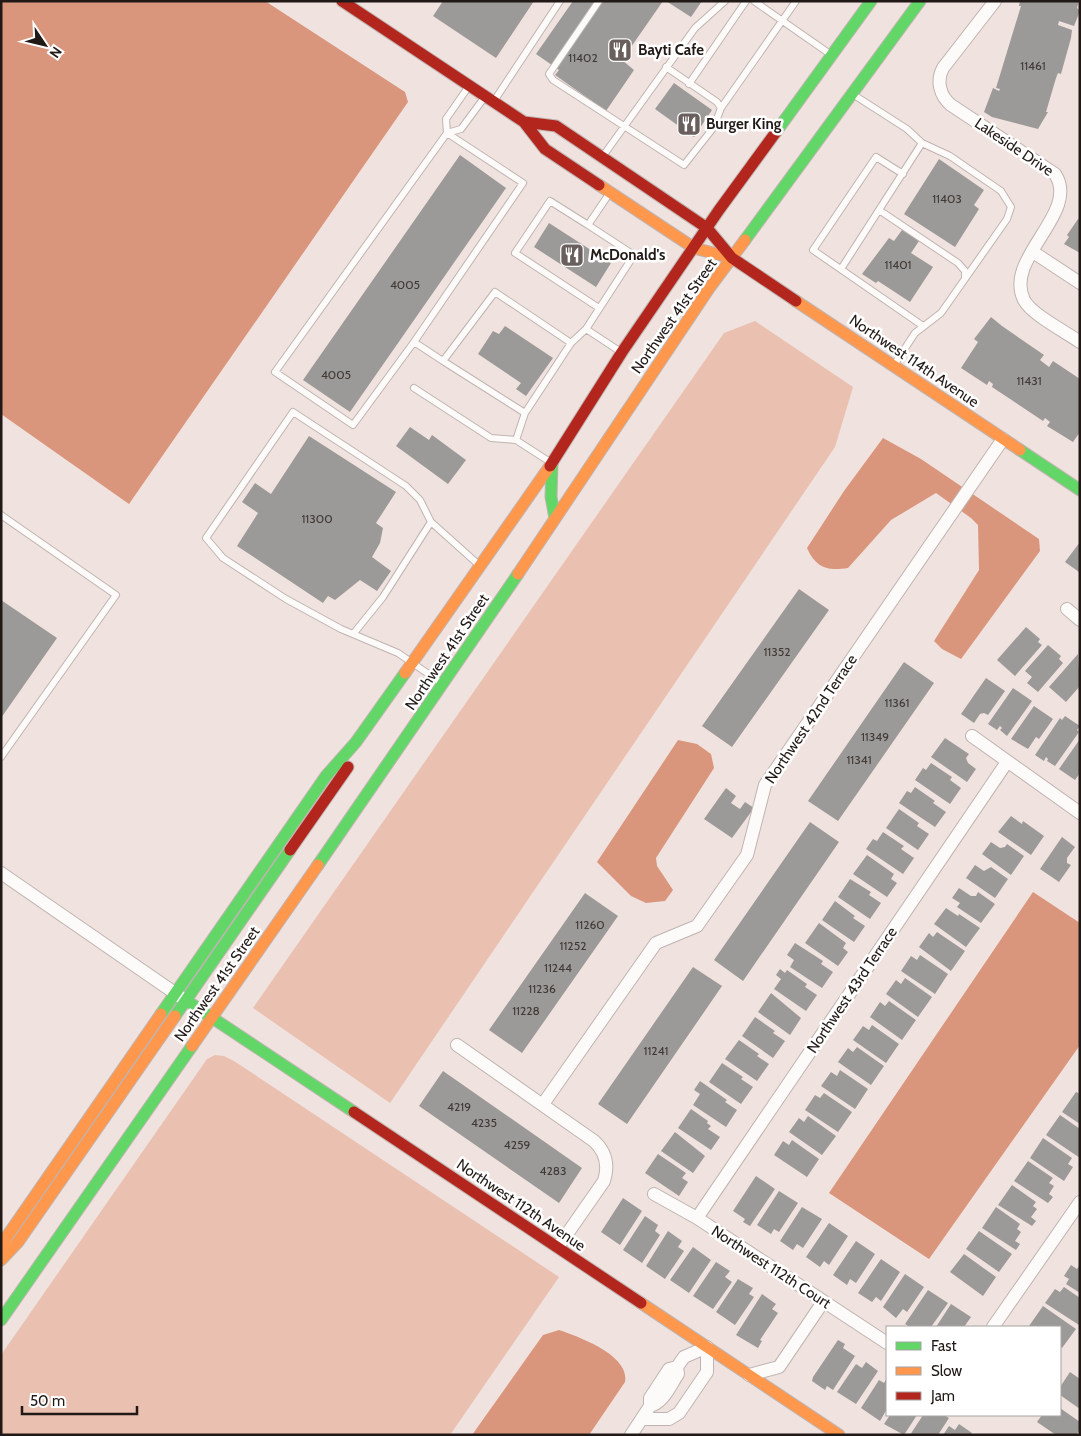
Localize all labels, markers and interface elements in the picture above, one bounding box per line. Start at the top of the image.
north arrow [20,20,70,70]
restaurant icon: Bayti Cafe [607,37,633,63]
place label: Bayti Cafe [638,41,704,59]
text: N [45,43,66,62]
house number: 11402 [568,50,598,65]
house number: 11461 [1020,58,1046,73]
restaurant icon: Burger King [676,111,702,137]
street label: Lakeside Drive [971,114,1057,180]
place label: Burger King [706,115,782,133]
house number: 11403 [932,191,962,206]
restaurant icon: McDonald's [559,242,585,268]
place label: McDonald's [590,246,665,264]
street label: Northwest 41st Street [628,255,720,377]
house number: 11401 [884,257,912,272]
house number: 4005 [390,277,420,292]
street label: Northwest 114th Avenue [846,311,982,411]
house number: 4005 [321,367,351,382]
house number: 11431 [1016,373,1042,388]
house number: 11300 [301,511,333,526]
street label: Northwest 41st Street [401,590,493,714]
house number: 11352 [763,644,791,659]
street label: Northwest 42nd Terrace [761,651,861,787]
house number: 11361 [885,695,909,710]
house number: 11349 [861,729,889,744]
house number: 11341 [846,752,872,767]
house number: 11260 [575,917,605,932]
street label: Northwest 41st Street [171,923,263,1045]
street label: Northwest 43rd Terrace [803,923,901,1056]
house number: 11252 [560,938,586,953]
house number: 11244 [544,960,572,975]
house number: 11236 [528,981,556,996]
house number: 11228 [512,1003,540,1018]
house number: 11241 [644,1043,668,1058]
house number: 4219 [447,1099,471,1114]
house number: 4235 [471,1115,497,1130]
house number: 4259 [504,1137,530,1152]
street label: Northwest 112th Avenue [453,1155,589,1255]
house number: 4283 [540,1163,567,1178]
street label: Northwest 112th Court [708,1222,834,1312]
legend [886,1326,1061,1416]
text: Fast [931,1337,956,1355]
text: Slow [931,1362,962,1380]
scale bar [22,1384,138,1416]
text: Jam [930,1387,955,1405]
text: 50 m [30,1392,65,1410]

